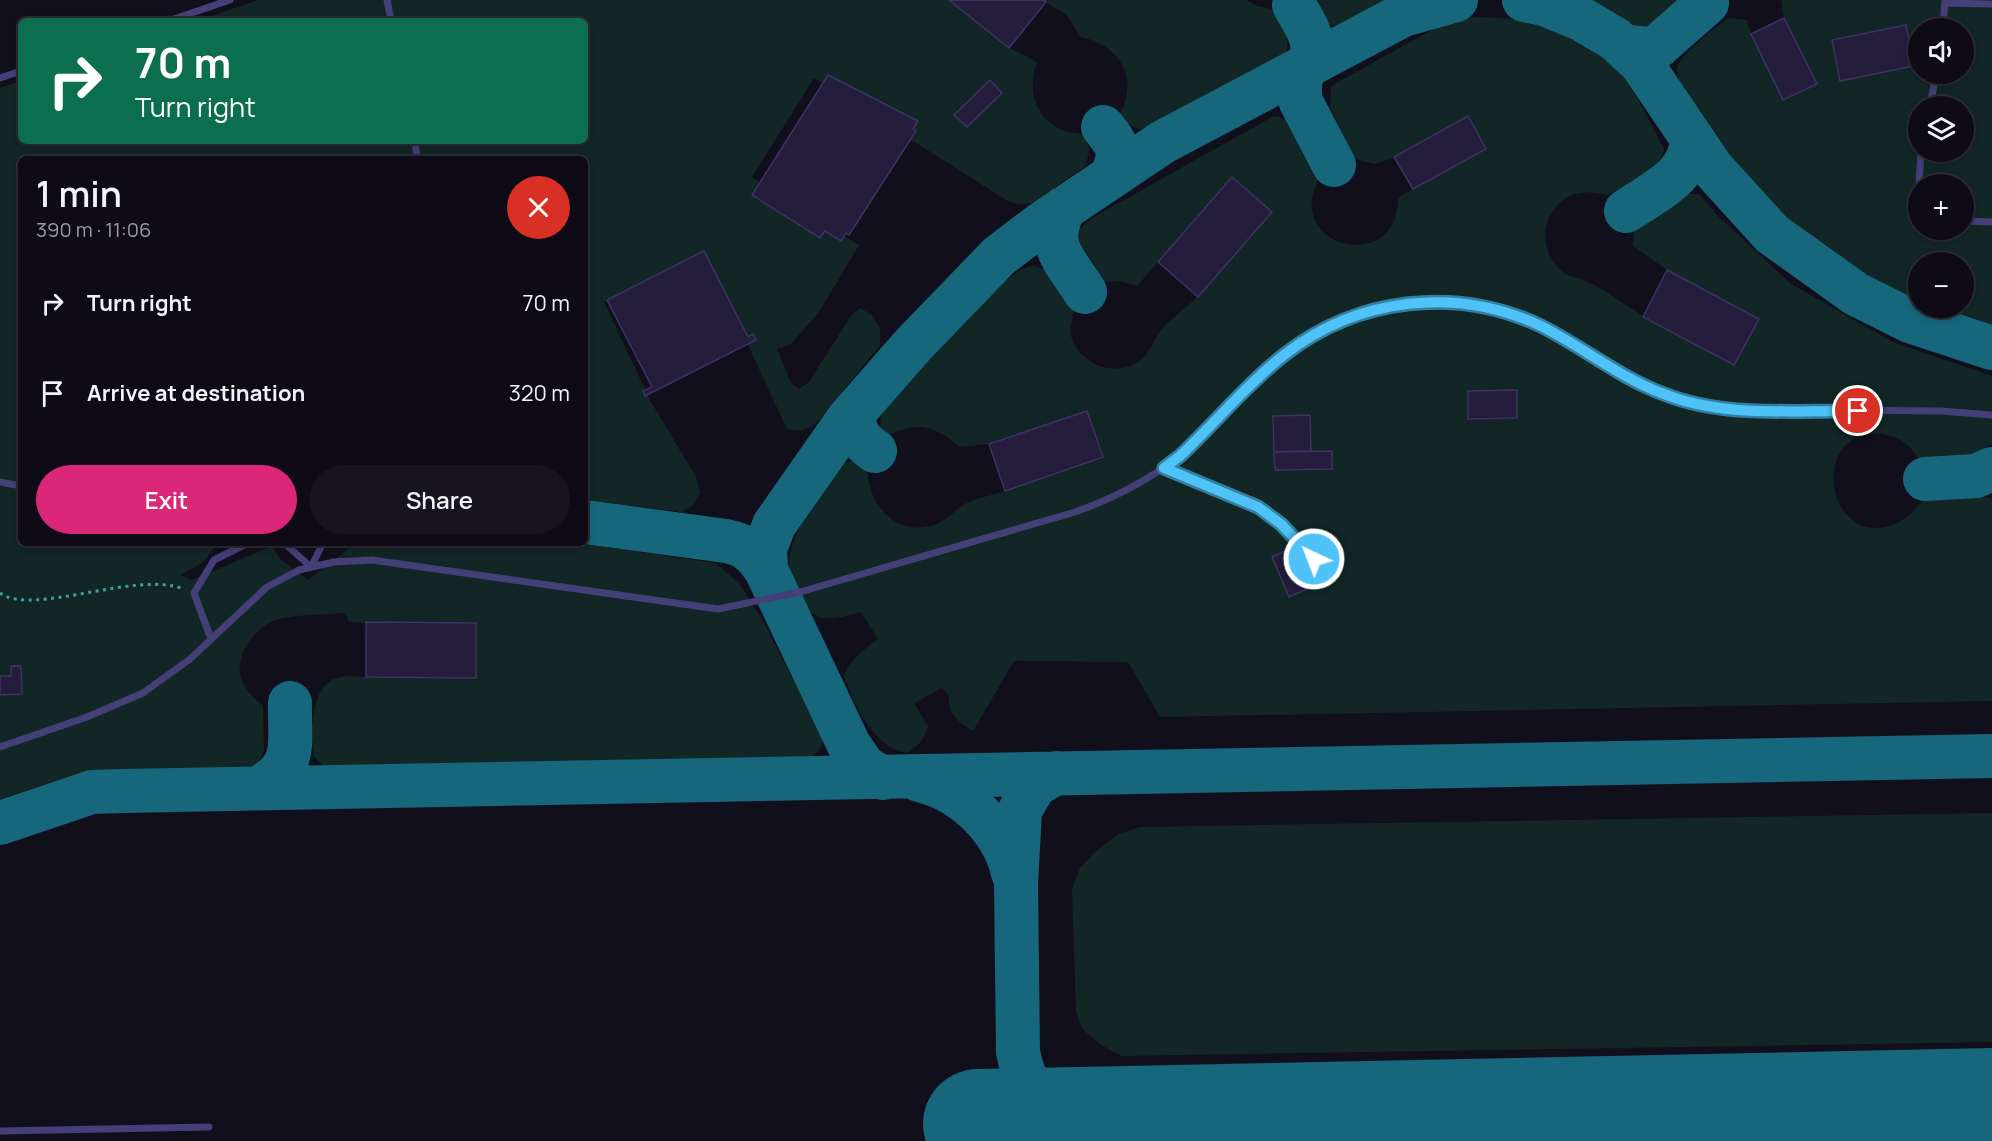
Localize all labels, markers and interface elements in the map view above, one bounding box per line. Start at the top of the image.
map controls [1908,18,1974,318]
button: sound [1908,18,1974,84]
text: 70 m [135,33,231,91]
icon: right [36,42,114,120]
text: Turn right [135,88,256,125]
button: layers [1908,96,1974,162]
text: 1 min [36,169,122,218]
button: + [1908,174,1974,240]
button: close [507,176,570,239]
text: 390 m · 11:06 [36,216,151,243]
button: − [1908,252,1974,318]
icon: right [36,287,69,320]
text: Turn right [87,288,192,318]
text: 70 m [522,288,570,318]
icon: arrive [36,377,69,410]
text: Arrive at destination [87,378,305,408]
text: 320 m [509,378,570,408]
pin [1832,385,1883,436]
icon: arrive [1841,394,1874,427]
button: Exit [36,465,297,534]
button: Share [309,465,570,534]
position arrow [1282,527,1346,591]

